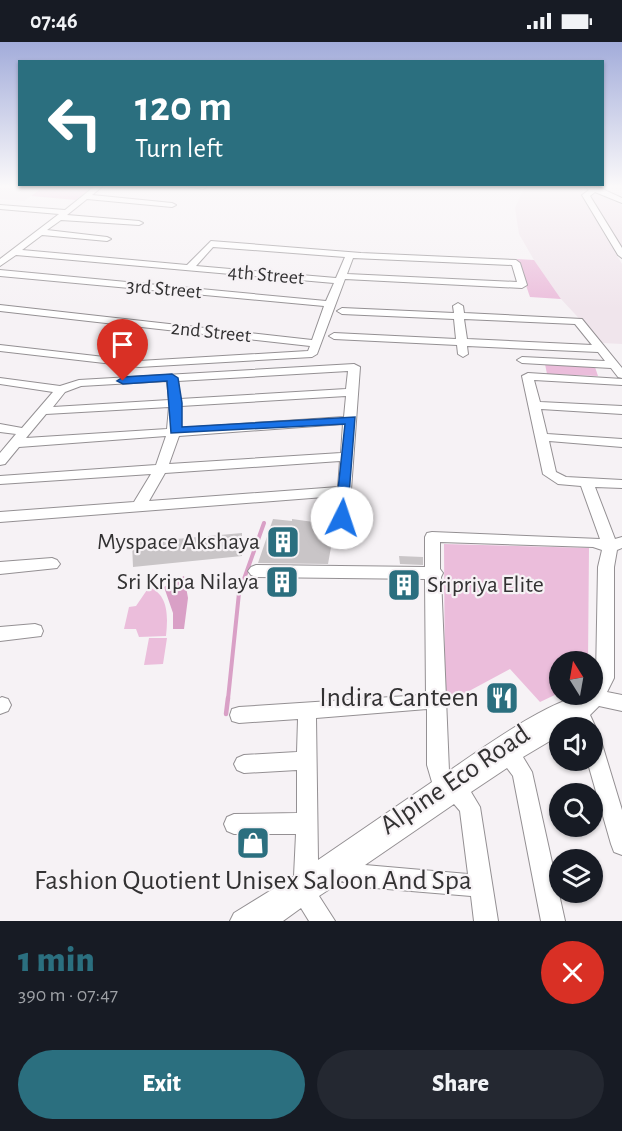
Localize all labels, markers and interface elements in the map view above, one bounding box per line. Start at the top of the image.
text: 07:46 [30,10,78,32]
icon: left [36,84,114,162]
text: 120 m [135,86,232,128]
text: Turn left [135,135,223,162]
street label: 4th Street [227,262,306,288]
street label: 3rd Street [126,276,203,302]
street label: 2nd Street [170,318,253,346]
pin [97,319,148,381]
icon: arrive [106,328,139,361]
position arrow [310,486,374,550]
building icon: Myspace Akshaya [265,524,301,560]
place label: Myspace Akshaya [97,530,260,554]
building icon: Sri Kripa Nilaya [264,564,300,600]
building icon: Sripriya Elite [386,567,422,603]
place label: Sri Kripa Nilaya [117,570,259,594]
place label: Sripriya Elite [427,573,544,597]
north arrow [549,651,603,705]
map controls [549,651,603,903]
restaurant icon: Indira Canteen [484,680,520,716]
place label: Indira Canteen [319,684,479,712]
button: sound [549,717,603,771]
street label: Alpine Eco Road [375,720,535,840]
button: search [549,783,603,837]
shop icon: Fashion Quotient Unisex Saloon And Spa [235,825,271,861]
button: layers [549,849,603,903]
place label: Fashion Quotient Unisex Saloon And Spa [34,867,472,895]
button: close [541,941,604,1004]
text: 1 min [18,942,95,978]
text: 390 m · 07:47 [18,985,118,1005]
button: Exit [18,1050,305,1119]
button: Share [317,1050,604,1119]

